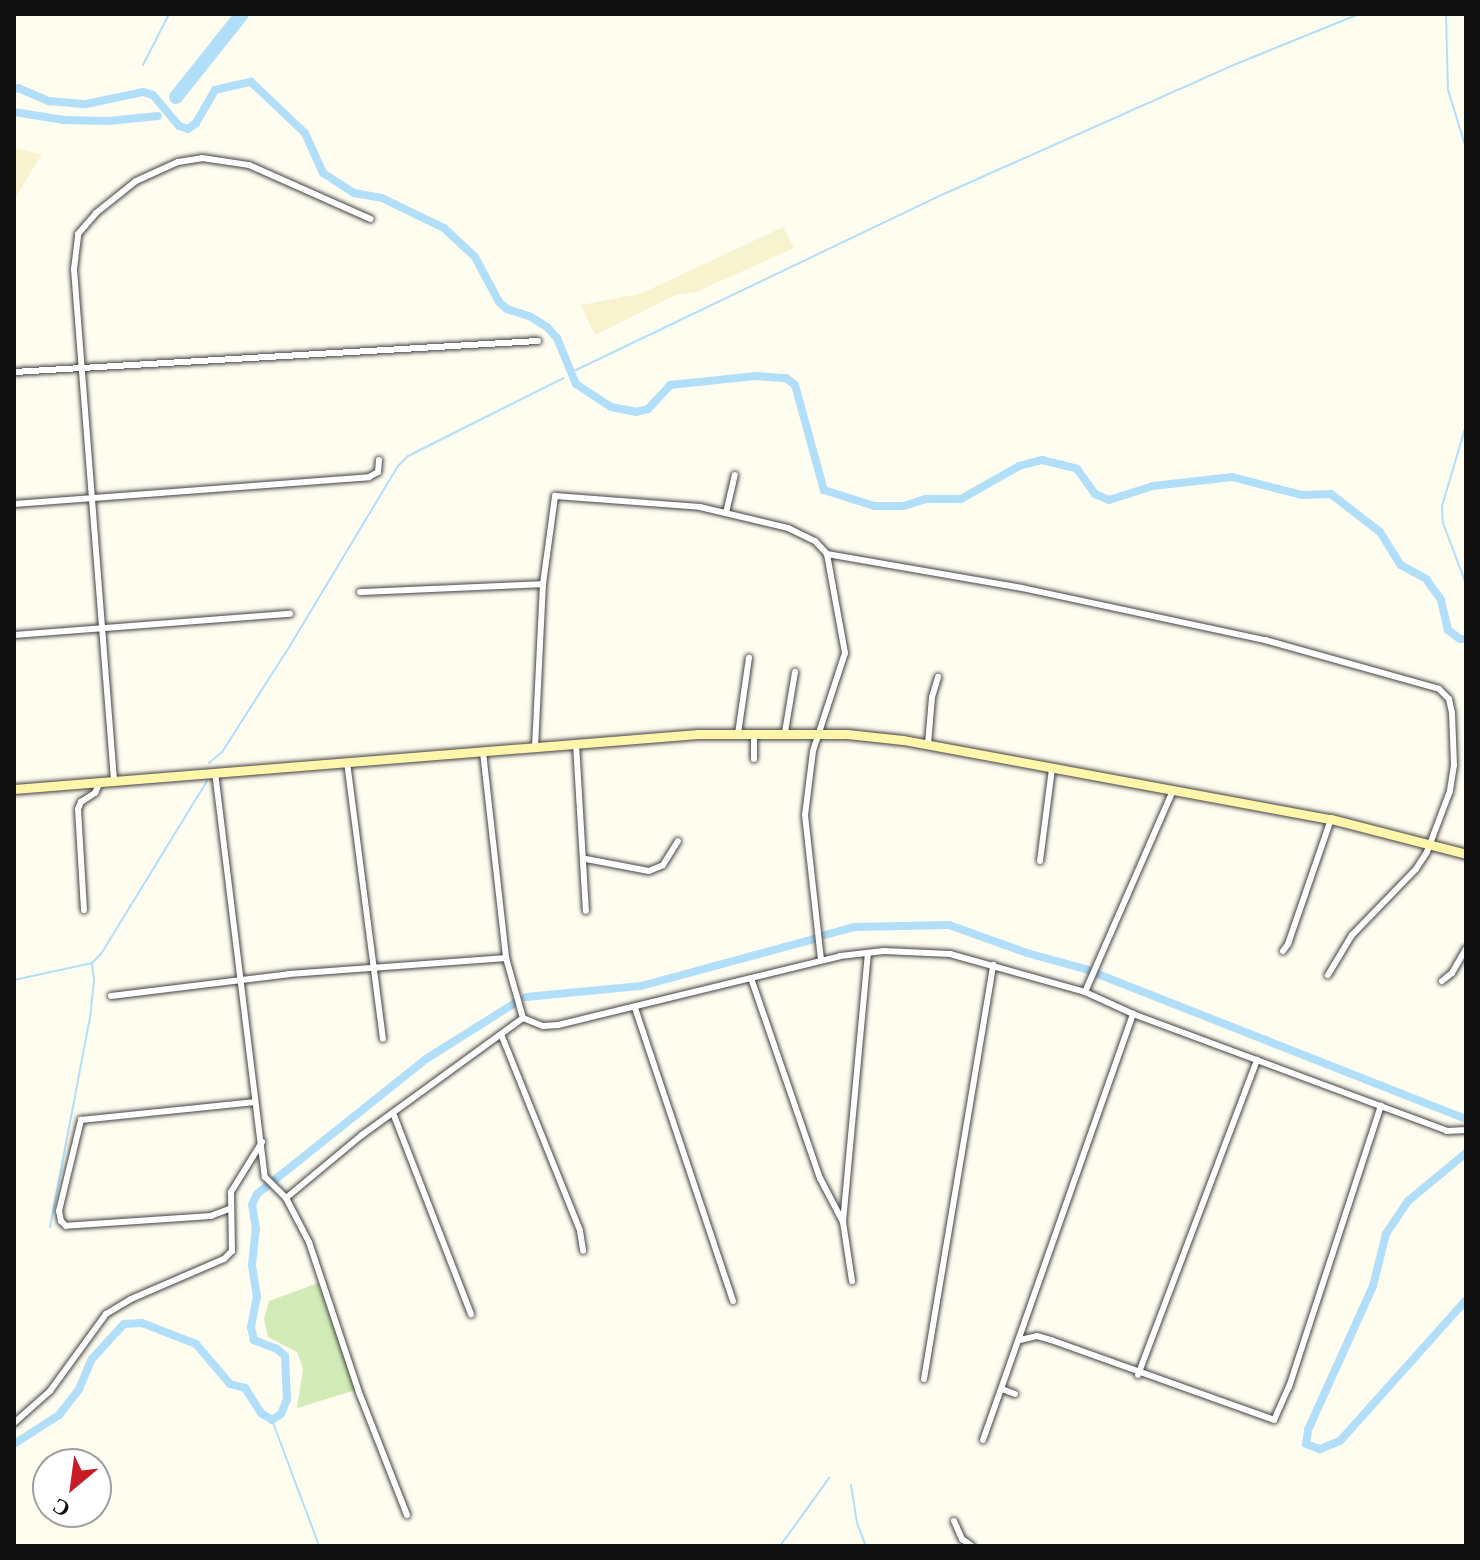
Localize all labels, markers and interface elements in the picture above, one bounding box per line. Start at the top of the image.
north arrow [32,1448,112,1528]
text: С [48,1493,74,1522]

